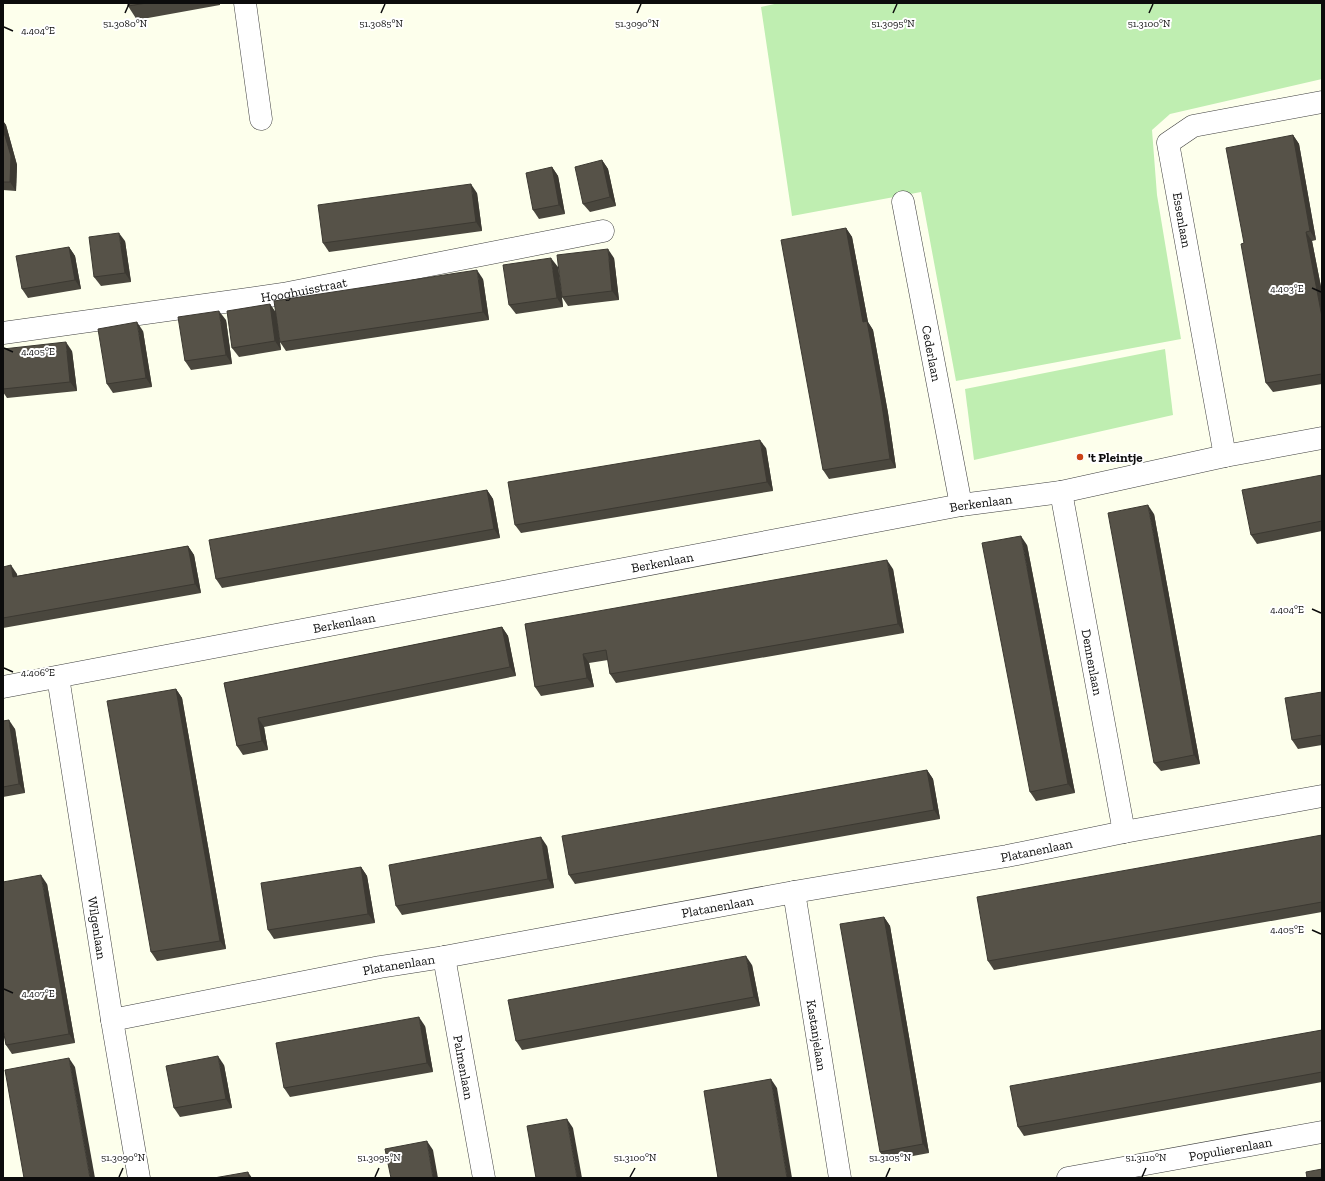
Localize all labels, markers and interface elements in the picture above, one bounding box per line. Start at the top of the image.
text: 51.3080°N [103,18,148,30]
text: 51.3085°N [359,18,403,30]
text: 51.3090°N [615,18,660,30]
text: 51.3095°N [871,18,915,30]
text: 51.3100°N [1128,18,1171,30]
text: 4.404°E [21,25,55,37]
street label: Essenlaan [1170,191,1194,249]
street label: Hooghuisstraat [260,274,348,305]
text: 4.403°E [1270,283,1304,295]
street label: Cederlaan [919,324,945,383]
text: 4.405°E [21,346,55,358]
place label: 't Pleintje [1088,450,1143,466]
marker: 't Pleintje [1075,452,1085,462]
street label: Berkenlaan [948,491,1013,515]
street label: Berkenlaan [630,548,695,575]
text: 4.404°E [1270,604,1304,616]
street label: Berkenlaan [312,609,377,635]
street label: Dennenlaan [1079,628,1106,697]
text: 4.406°E [21,667,55,679]
street label: Platanenlaan [999,835,1074,864]
street label: Platanenlaan [680,892,755,920]
street label: Wilgenlaan [85,896,110,961]
text: 4.405°E [1270,924,1304,936]
street label: Platanenlaan [361,951,436,978]
text: 4.407°E [21,988,55,1000]
street label: Kastanjelaan [804,999,830,1072]
street label: Palmenlaan [451,1034,477,1101]
street label: Populierenlaan [1188,1134,1274,1163]
text: 51.3090°N [101,1152,146,1164]
text: 51.3095°N [357,1152,401,1164]
text: 51.3100°N [614,1152,657,1164]
text: 51.3105°N [869,1152,912,1164]
text: 51.3110°N [1126,1152,1167,1164]

